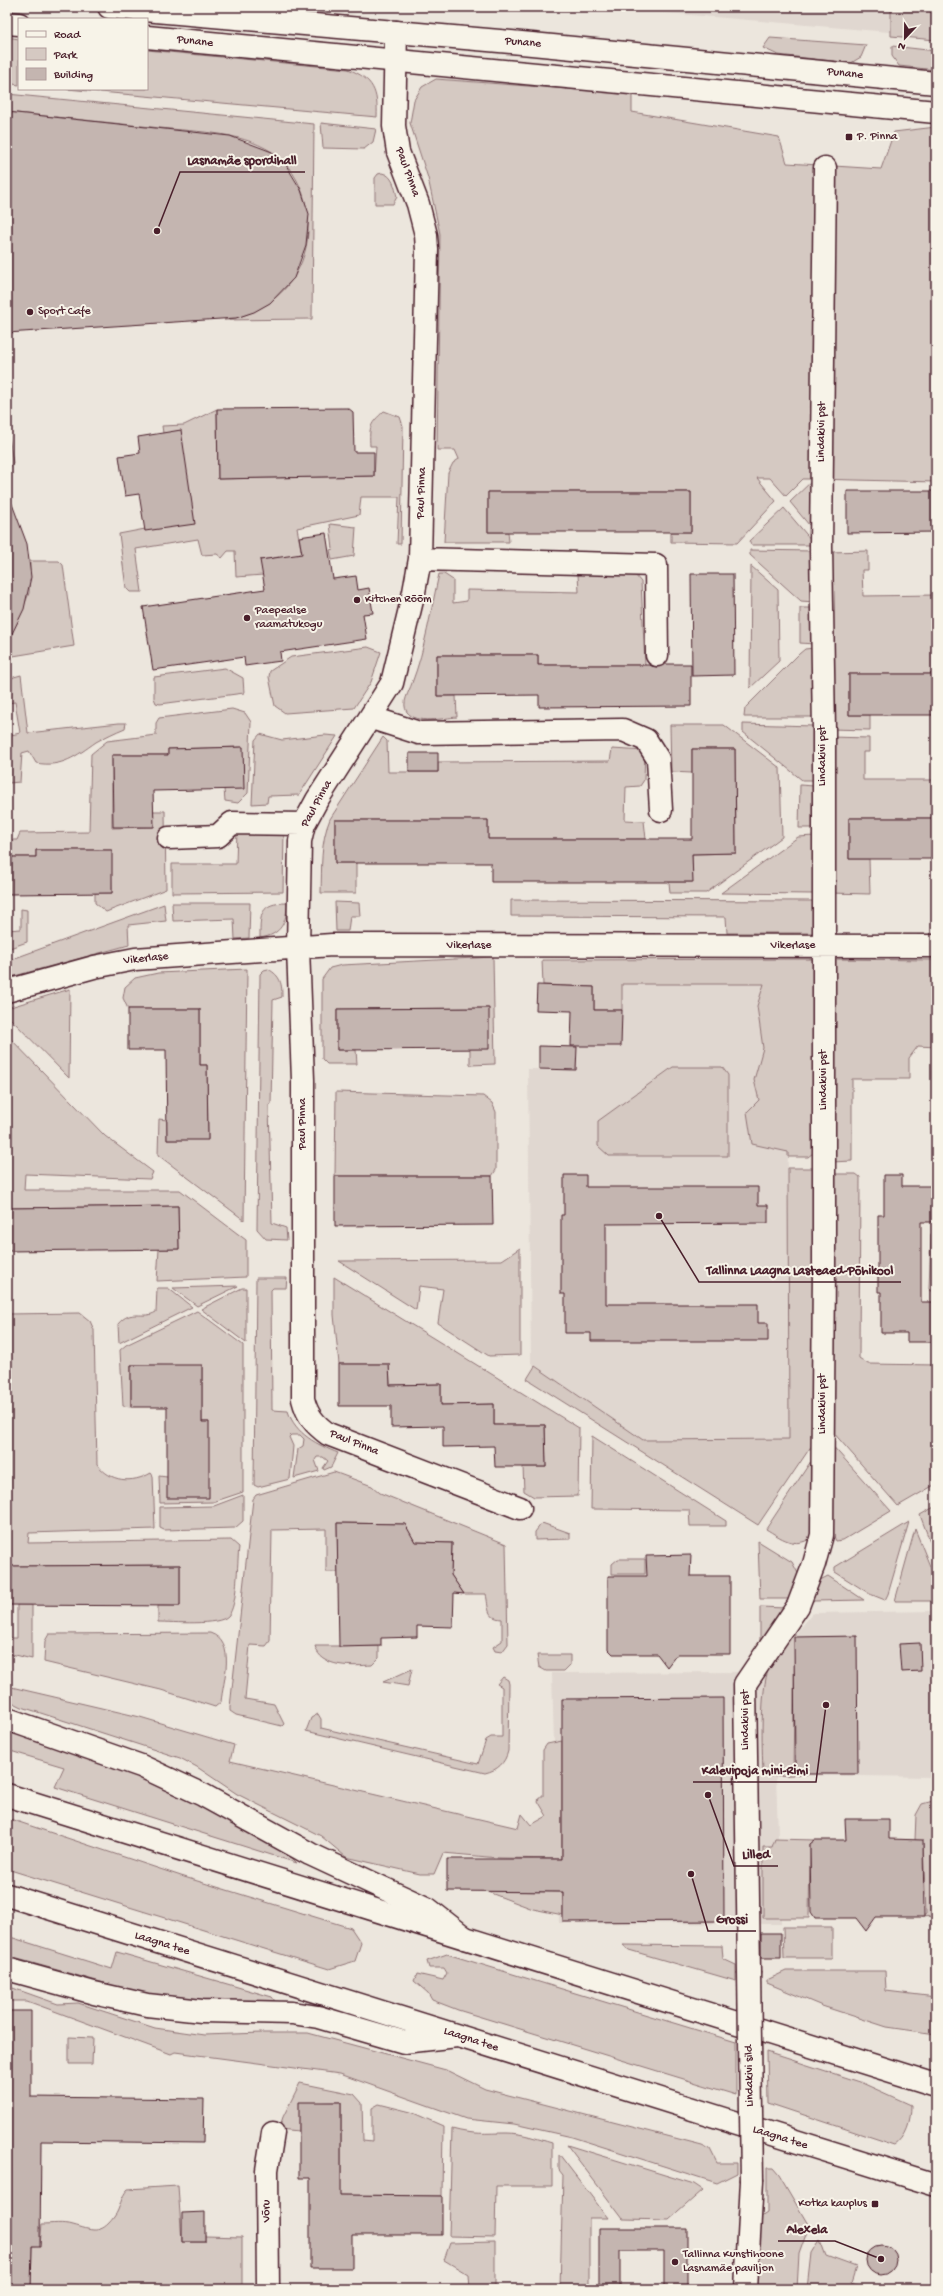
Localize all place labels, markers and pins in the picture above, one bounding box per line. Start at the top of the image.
place label: P. Pinna [856,130,898,144]
marker: P. Pinna [844,132,854,142]
callout: Lasnamäe spordihall [180,147,305,172]
place label: Sport Cafe [38,305,92,319]
marker: Sport Cafe [25,307,35,317]
place label: Kitchen Rõõm [365,593,432,607]
marker: Kitchen Rõõm [352,595,362,605]
place label: Paepealse raamatukogu [254,604,323,632]
marker: Paepealse raamatukogu [242,613,252,623]
callout: Tallinna Laagna Lasteaed-Põhikool [699,1257,901,1282]
callout: Kalevipoja mini-Rimi [693,1757,816,1782]
callout: Lilled [734,1841,778,1866]
callout: Grossi [708,1906,756,1931]
place label: Kotka kauplus [798,2197,868,2211]
marker: Kotka kauplus [870,2199,880,2209]
callout: Alexela [778,2216,835,2241]
place label: Tallinna Kunstihoone Lasnamäe paviljon [682,2248,785,2276]
marker: Tallinna Kunstihoone Lasnamäe paviljon [670,2257,680,2267]

